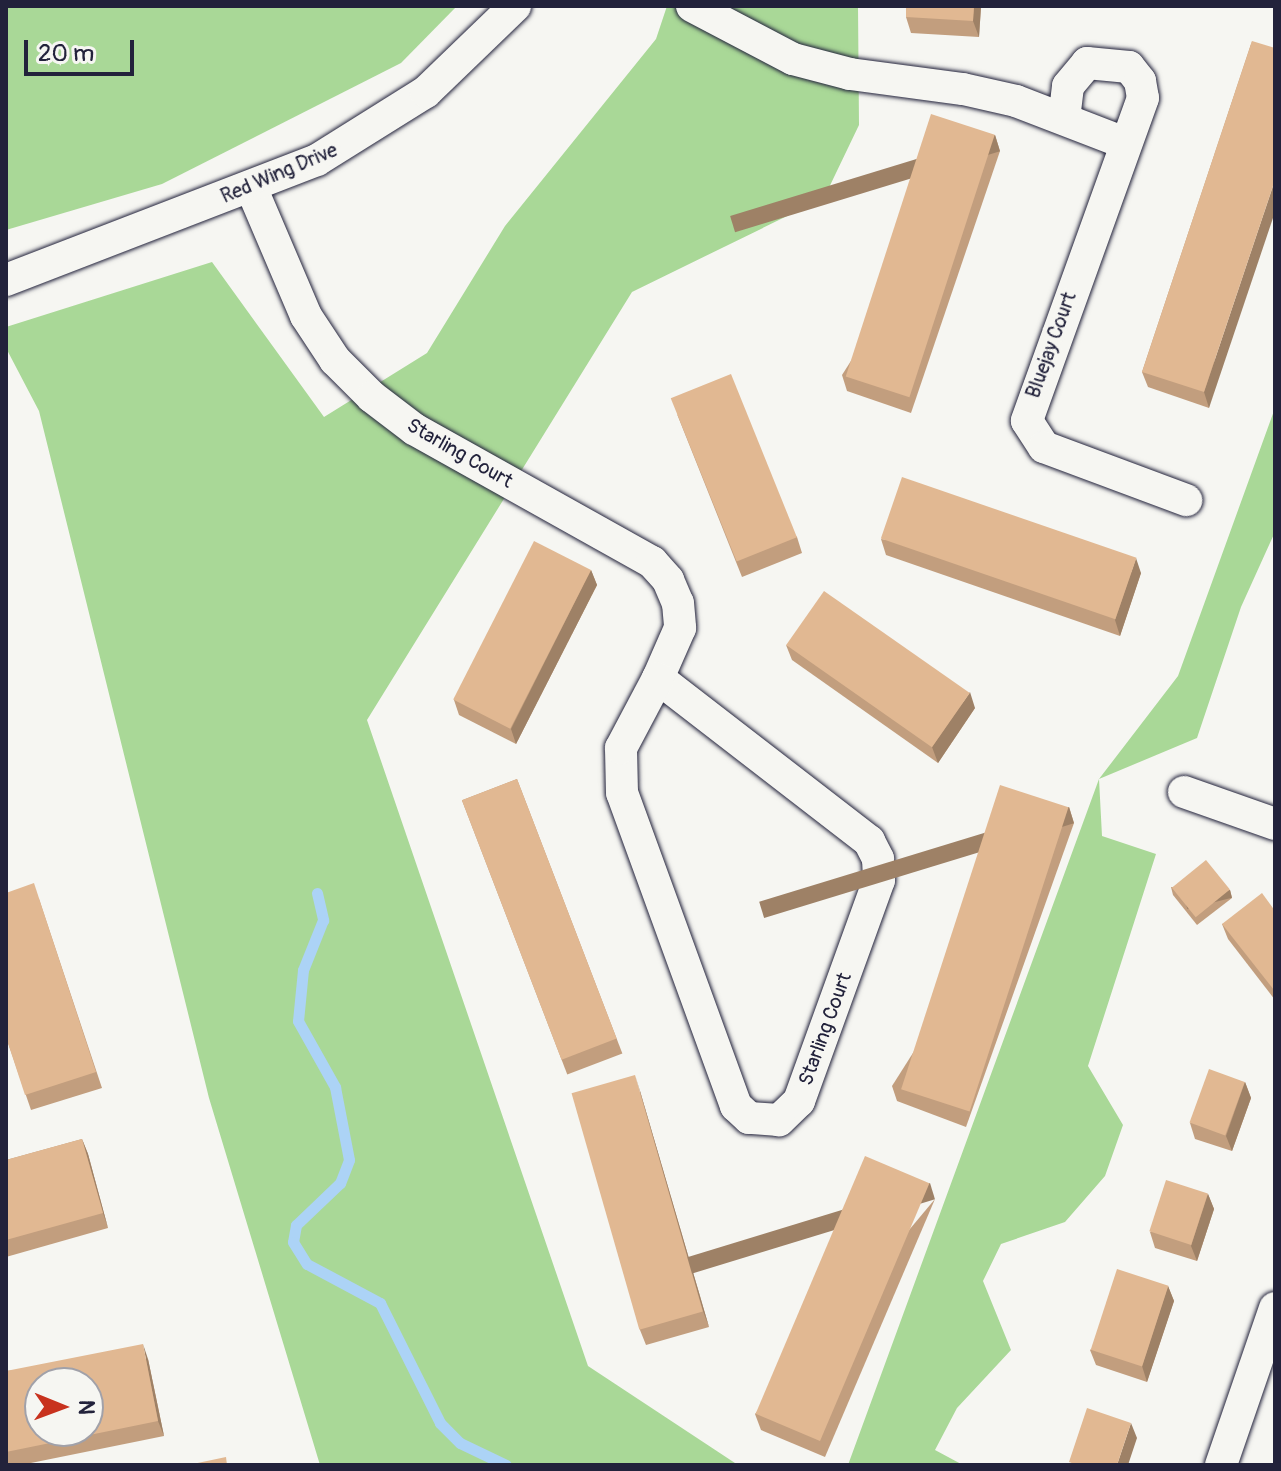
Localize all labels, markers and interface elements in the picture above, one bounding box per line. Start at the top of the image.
scale bar [28,24,138,74]
text: 20 m [38,39,94,68]
street label: Red Wing Drive [217,138,341,208]
street label: Bluejay Court [1021,289,1081,401]
street label: Starling Court [403,413,517,493]
street label: Starling Court [793,969,857,1089]
north arrow [24,1367,104,1447]
text: N [72,1400,100,1415]

